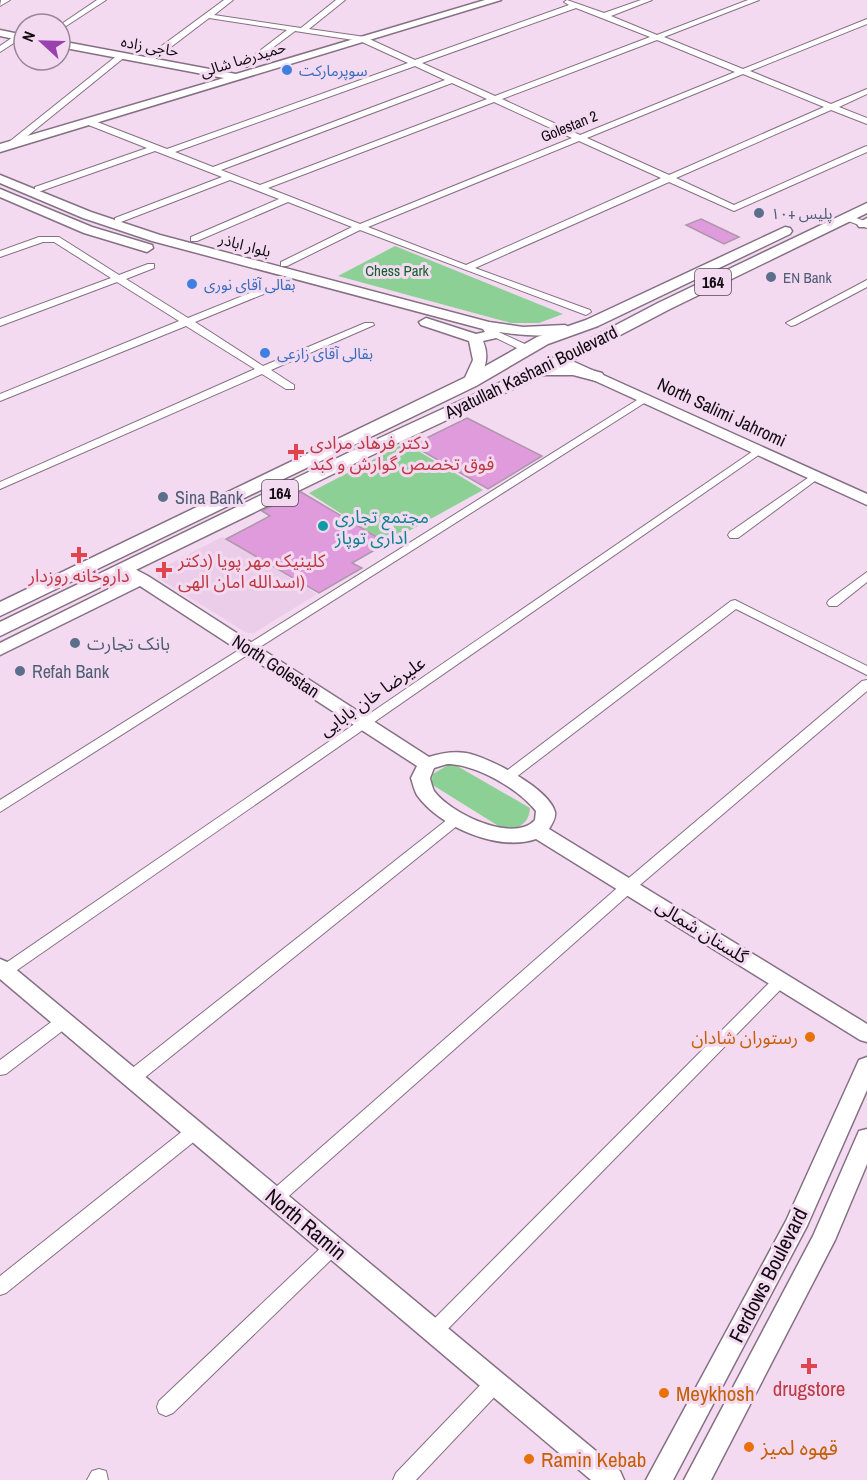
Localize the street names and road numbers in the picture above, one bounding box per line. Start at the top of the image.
street label: حاجی زاده [119,31,181,61]
street label: حمیدرضا شالی [198,36,289,82]
street label: Golestan 2 [537,105,601,147]
street label: بلوار اباذر [216,228,273,262]
road number: 164 [695,269,731,295]
street label: Ayatullah Kashani Boulevard [440,319,622,425]
street label: North Salimi Jahromi [654,371,790,453]
road number: 164 [262,480,298,506]
street label: North Golestan [228,628,324,704]
street label: علیرضا خان بابایی [314,650,430,742]
street label: گلستان شمالی [651,893,753,970]
street label: North Ramin [259,1182,353,1266]
street label: Ferdows Boulevard [722,1203,814,1347]

